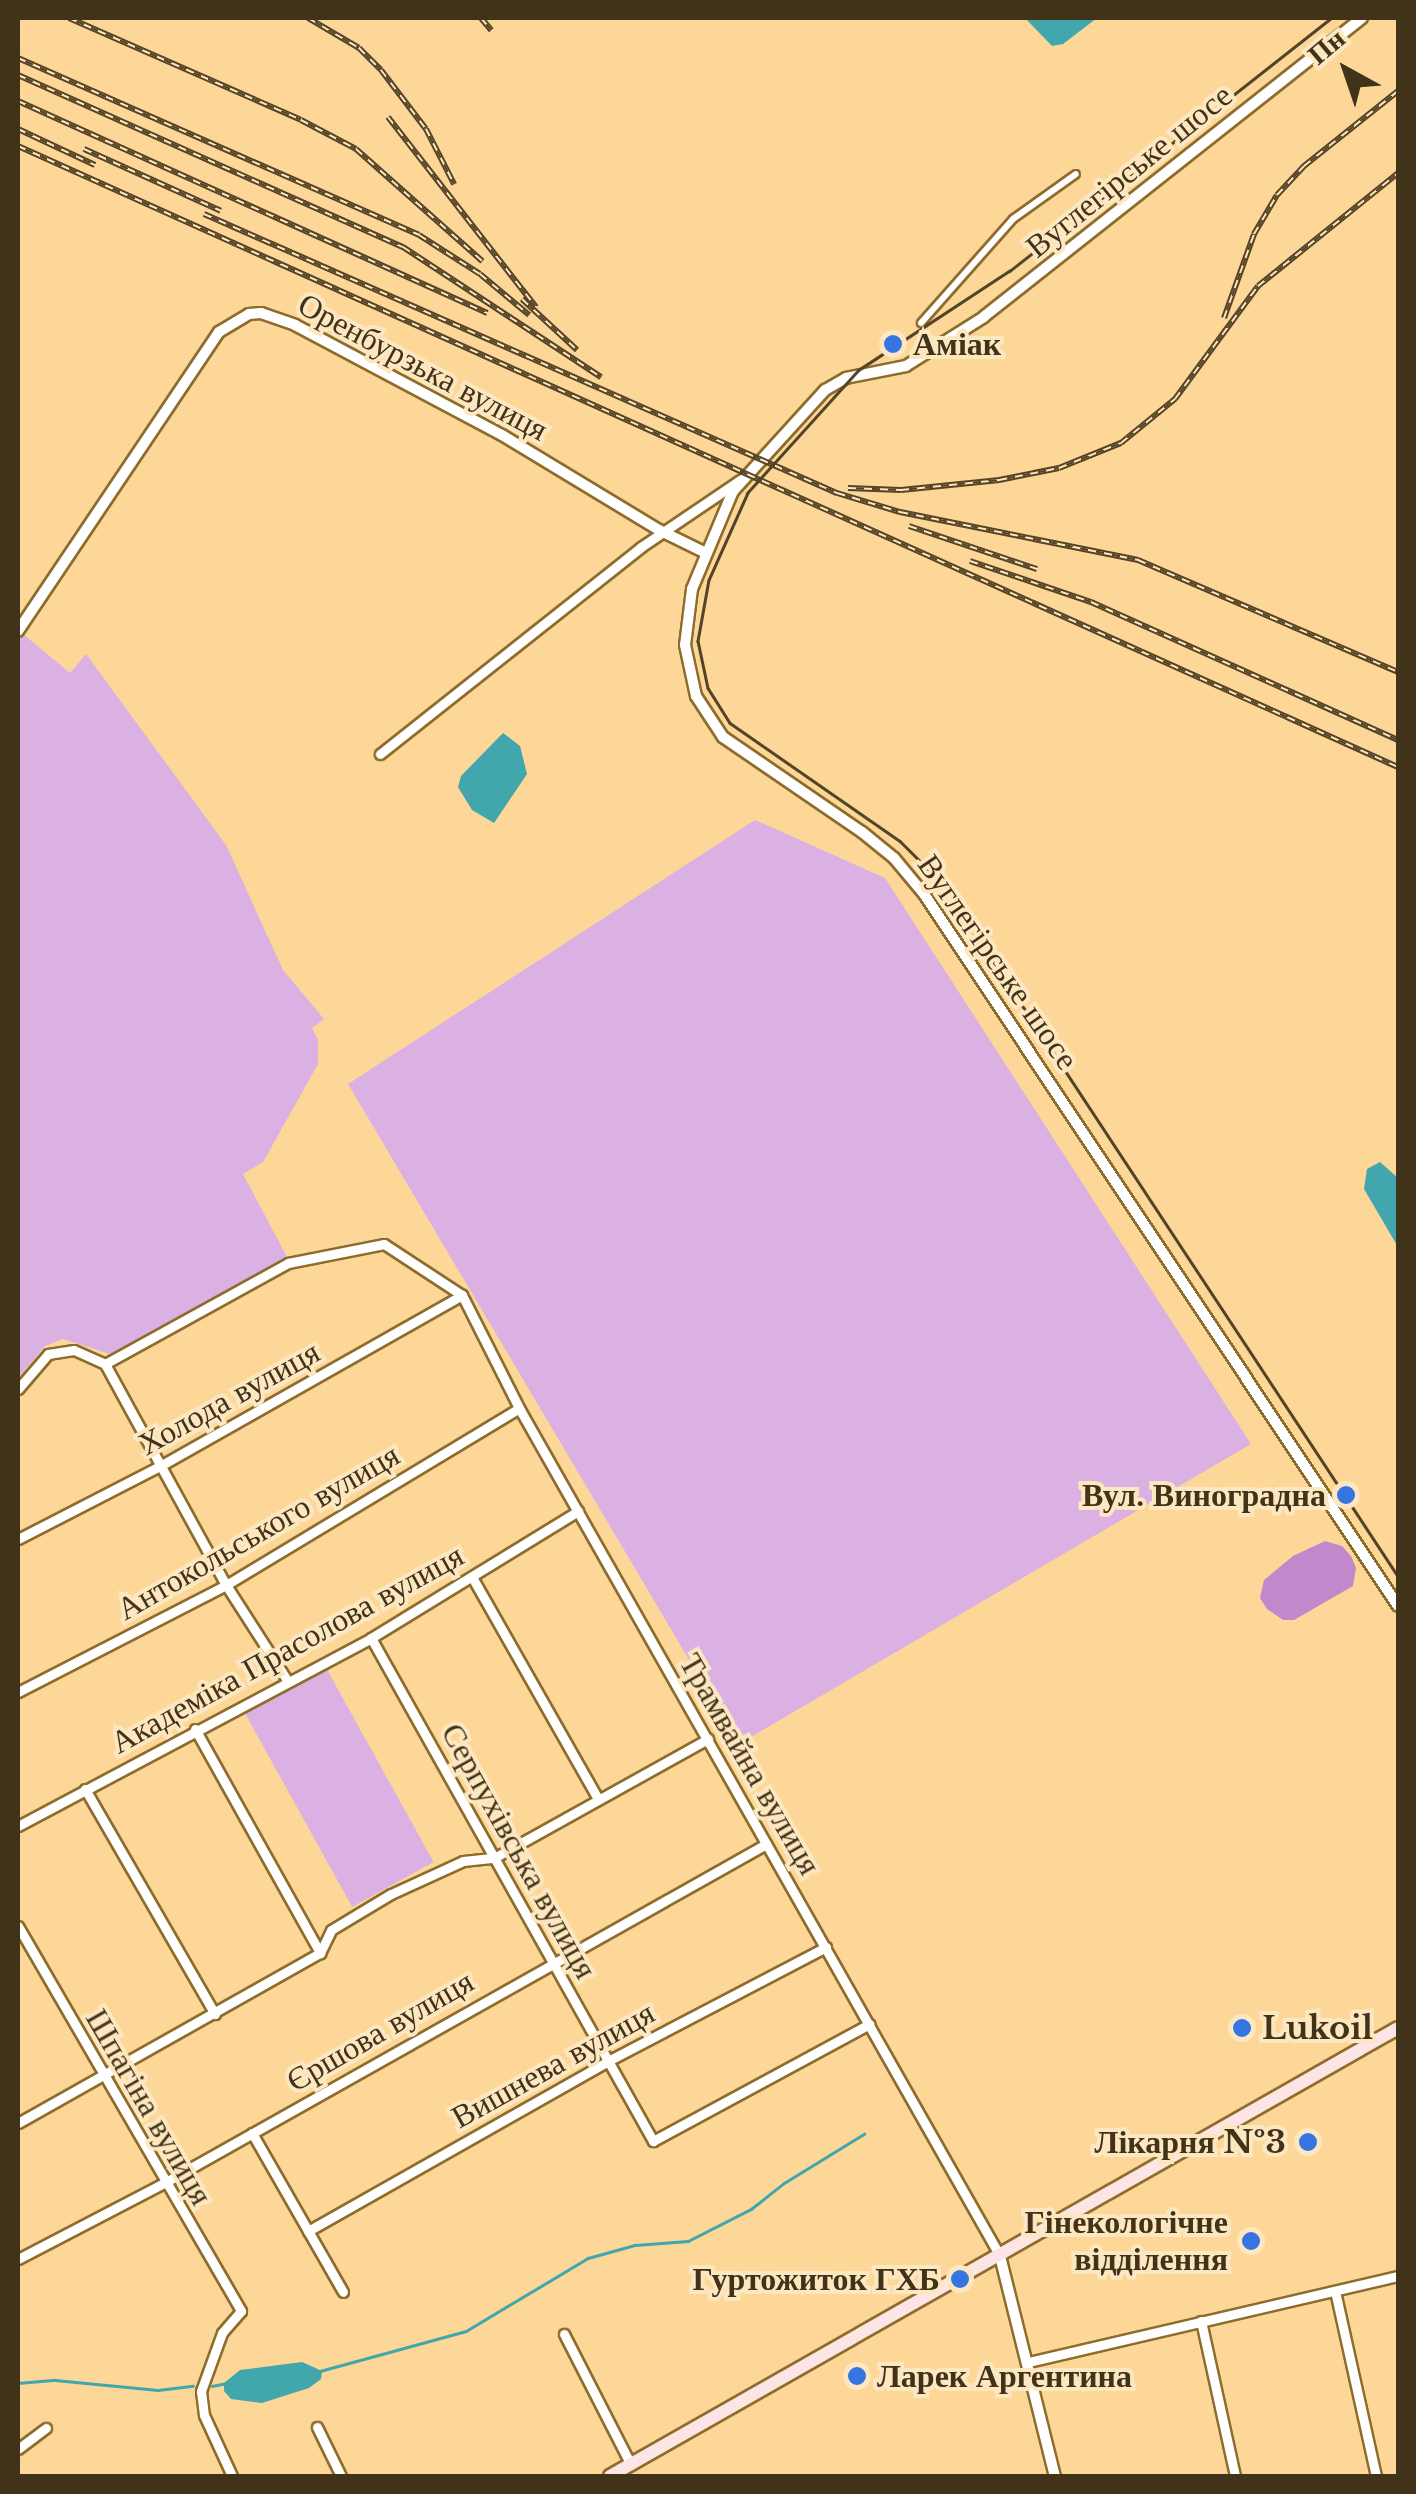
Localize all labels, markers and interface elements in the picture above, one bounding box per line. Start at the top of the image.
north arrow [1296,20,1396,120]
text: Пн [1301,21,1352,72]
street label: Вуглегірське шосе [1018,76,1240,266]
street label: Оренбурзька вулиця [292,285,554,449]
place label: Аміак [913,325,1001,363]
marker: Аміак [882,333,904,355]
street label: Вуглегірське шосе [909,847,1087,1077]
street label: Холода вулиця [132,1332,326,1464]
street label: Антокольського вулиця [110,1435,406,1629]
place label: Вул. Виноградна [1082,1476,1326,1514]
marker: Вул. Виноградна [1335,1484,1357,1506]
street label: Академіка Прасолова вулиця [104,1536,470,1762]
street label: Трамвайна вулиця [671,1647,829,1881]
street label: Серпухівська вулиця [433,1717,605,1985]
street label: Єршова вулиця [280,1962,480,2100]
street label: Вишнева вулиця [445,1993,661,2137]
street label: Шпагіна вулиця [77,2002,221,2212]
place label: Lukoil [1262,2009,1373,2047]
marker: Lukoil [1231,2017,1253,2039]
place label: Лікарня №3 [1095,2123,1286,2161]
marker: Лікарня №3 [1295,2129,1321,2155]
place label: Гінекологічне відділення [1024,2204,1228,2279]
marker: Гінекологічне відділення [1238,2228,1264,2254]
place label: Гуртожиток ГХБ [692,2260,940,2298]
marker: Гуртожиток ГХБ [949,2268,971,2290]
place label: Ларек Аргентина [877,2357,1132,2395]
marker: Ларек Аргентина [846,2365,868,2387]

